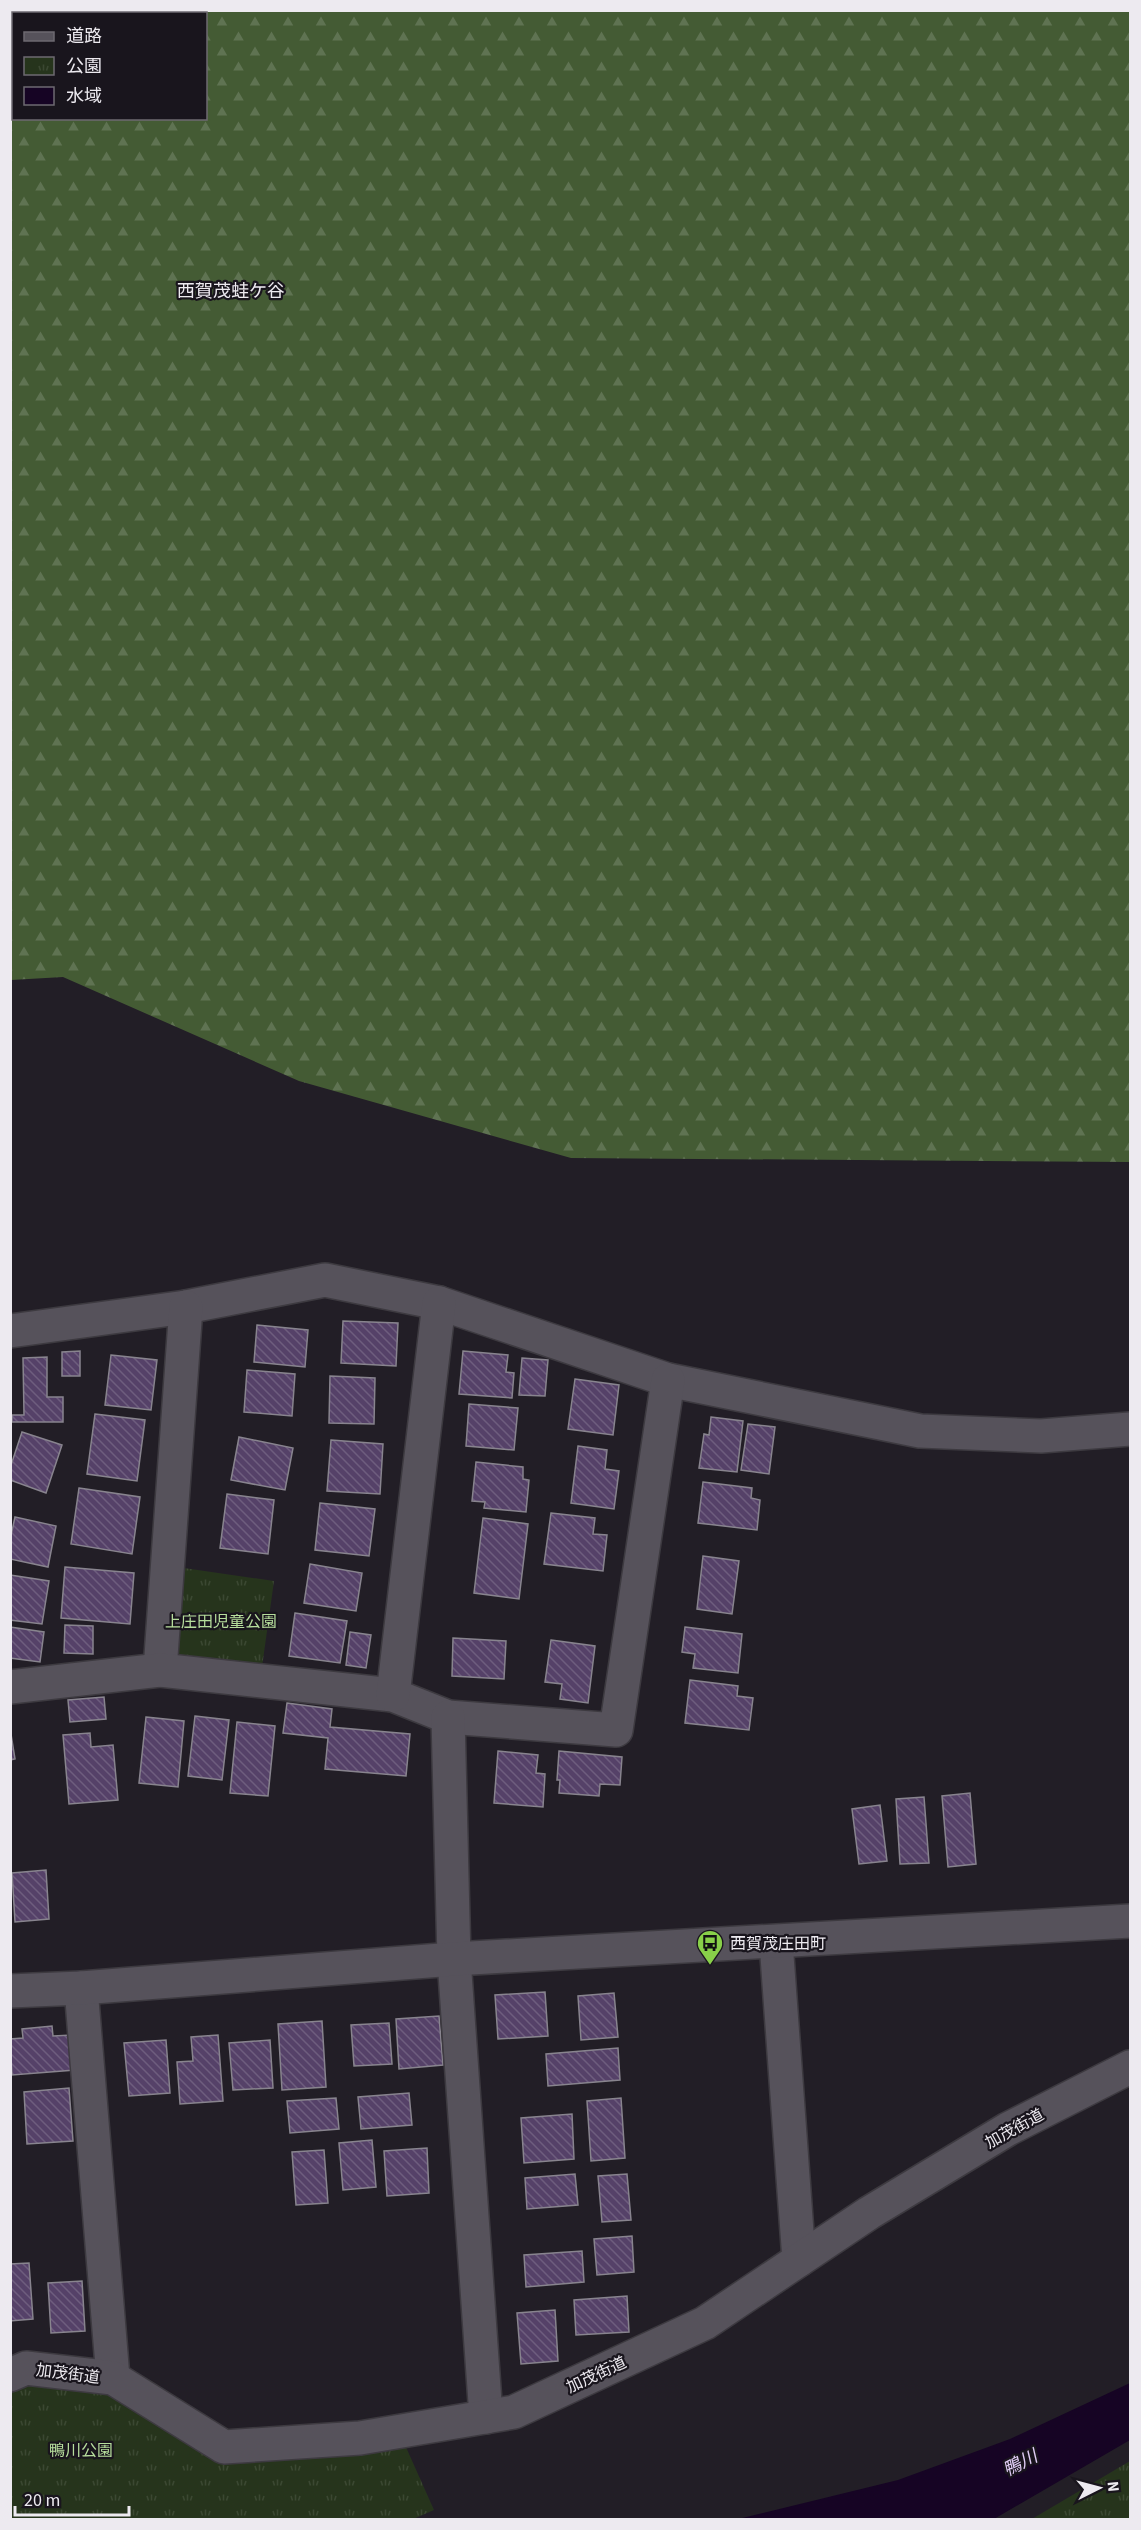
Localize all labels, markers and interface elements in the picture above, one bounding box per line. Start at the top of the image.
legend [12,12,207,120]
text: 道路 [66,24,102,49]
text: 公園 [66,54,102,79]
text: 水域 [66,84,102,109]
district label: 西賀茂蛙ケ谷 [177,279,285,304]
park label: 上庄田児童公園 [165,1611,277,1633]
bus stop icon: 西賀茂庄田町 [695,1928,725,1966]
place label: 西賀茂庄田町 [730,1933,826,1955]
street label: 加茂街道 [981,2104,1048,2154]
street label: 加茂街道 [563,2351,630,2398]
street label: 加茂街道 [35,2359,101,2389]
park label: 鴨川公園 [49,2440,113,2462]
water label: 鴨川 [999,2443,1044,2483]
north arrow [1069,2458,1129,2518]
scale bar [15,2479,129,2517]
text: N [1101,2480,1124,2493]
text: 20 m [24,2488,60,2513]

